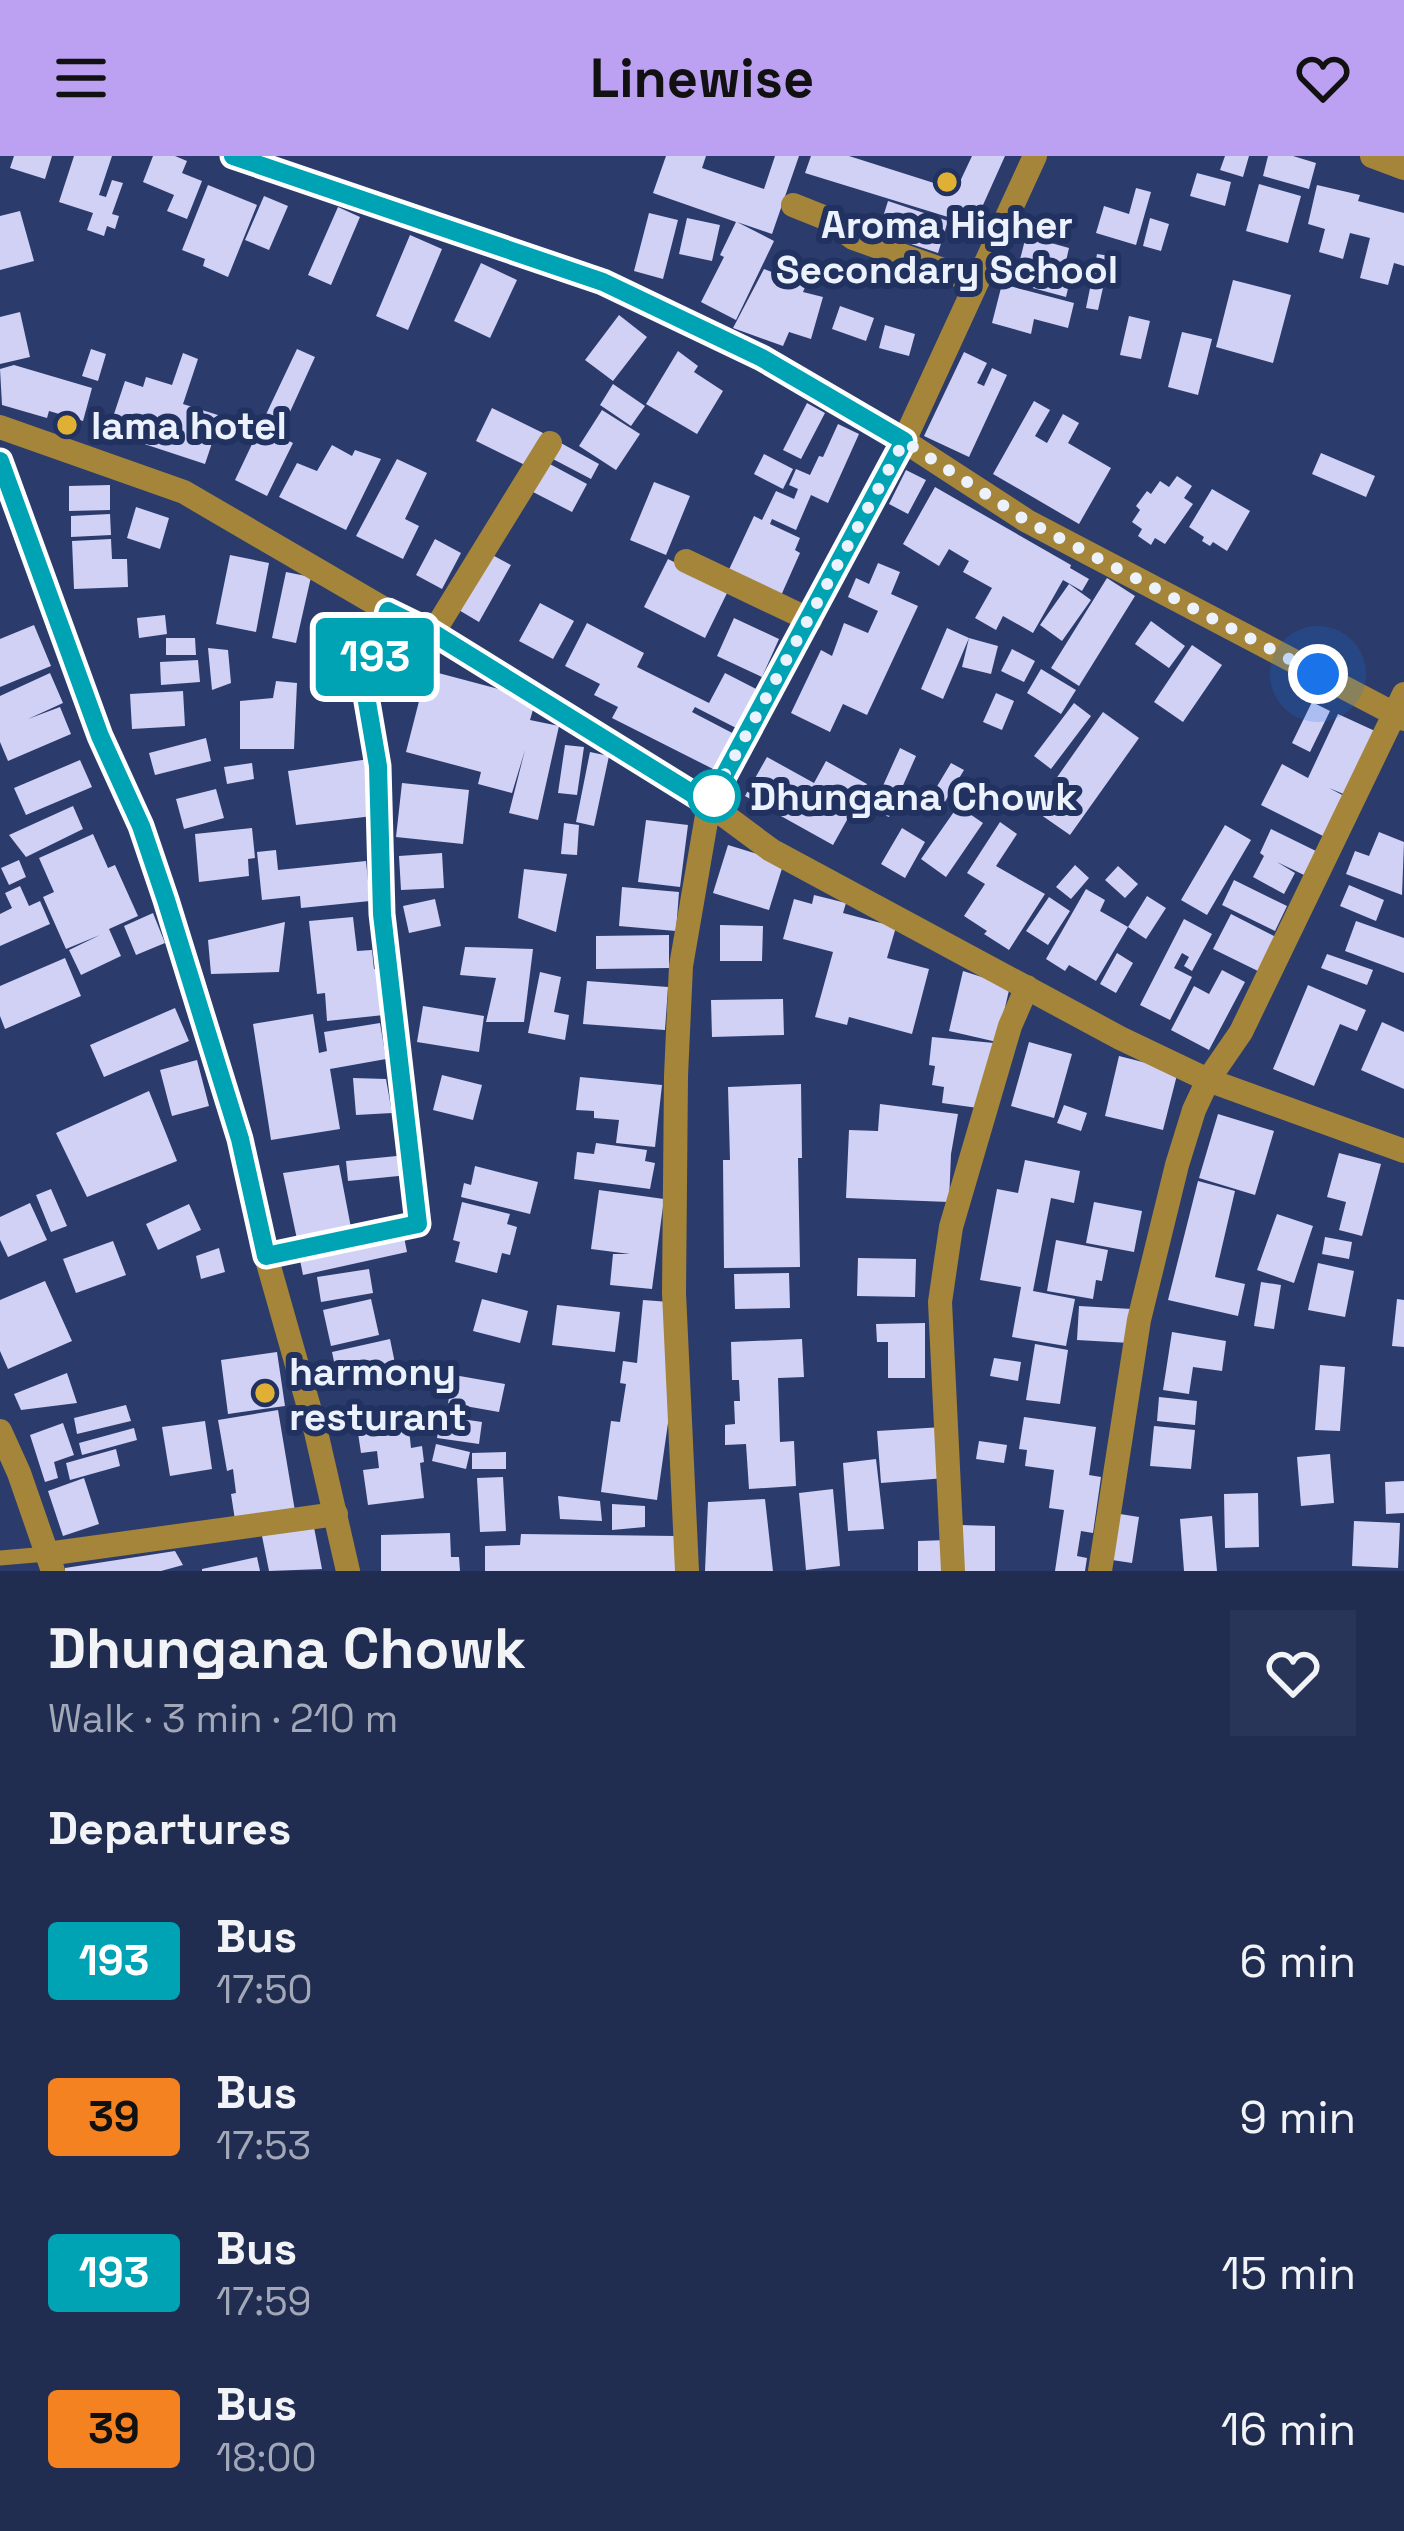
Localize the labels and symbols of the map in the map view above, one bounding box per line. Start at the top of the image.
marker: Aroma Higher Secondary School [934,169,960,195]
place label: Aroma Higher Secondary School [776,200,1118,294]
place label: lama hotel [91,401,287,450]
marker: lama hotel [54,412,80,438]
line badge: 193 [306,618,444,696]
your location [1288,644,1348,704]
marker: Dhungana Chowk [689,771,739,821]
place label: Dhungana Chowk [750,772,1077,821]
place label: harmony resturant [289,1347,467,1441]
marker: harmony resturant [252,1380,278,1406]

